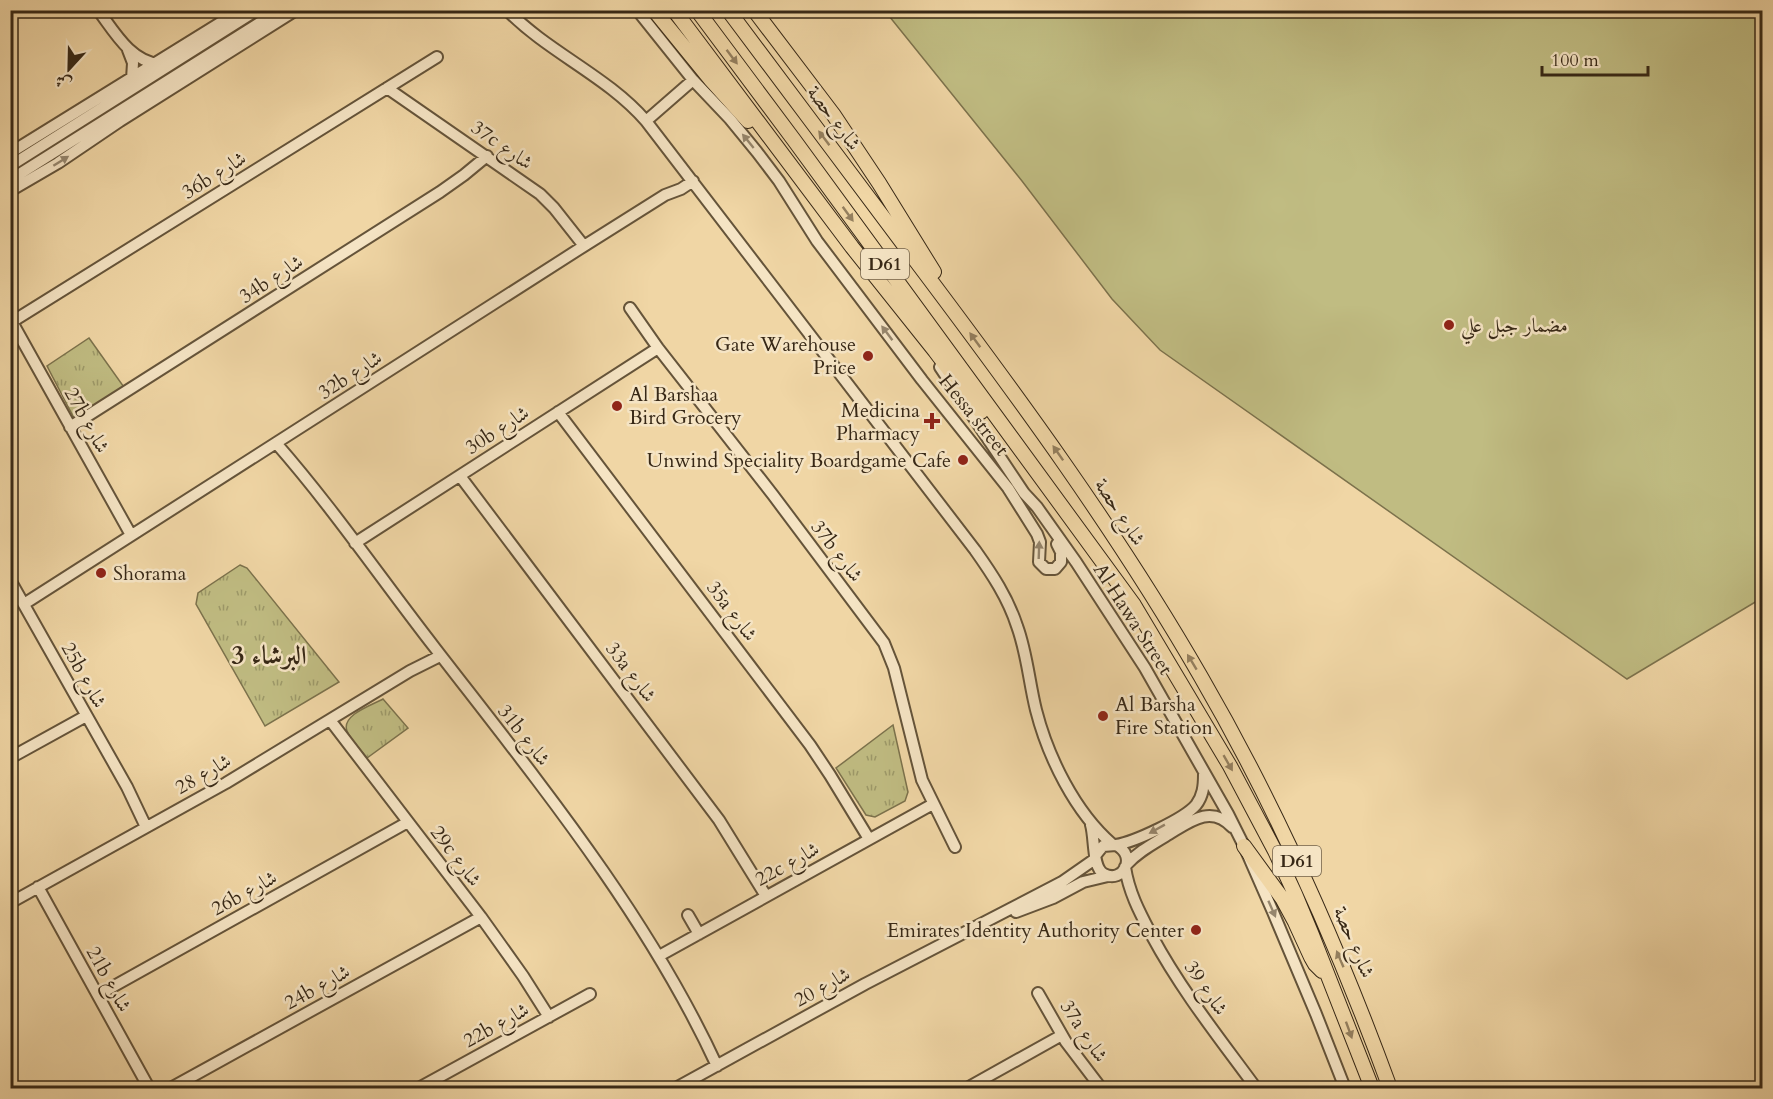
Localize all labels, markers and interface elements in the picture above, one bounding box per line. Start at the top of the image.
north arrow [39,39,99,99]
scale bar [1542,39,1648,77]
text: 100 m [1551,48,1599,73]
one-way arrow [726,49,738,65]
text: ش [52,69,75,95]
street label: شارع حصة [797,80,867,159]
street label: 37c شارع [463,114,538,179]
one-way arrow [818,130,830,145]
one-way arrow [742,133,755,149]
street label: 36b شارع [177,145,254,209]
one-way arrow [53,156,69,167]
one-way arrow [842,205,854,221]
street label: 34b شارع [234,248,310,313]
road number: D61 [861,249,909,279]
place label: مضمار جبل علي [1461,312,1568,345]
marker: مضمار جبل علي [1442,318,1456,332]
one-way arrow [880,325,893,341]
place label: Gate Warehouse Price [715,331,856,381]
one-way arrow [969,332,981,348]
street label: 32b شارع [313,344,389,409]
marker: Gate Warehouse Price [861,349,875,363]
street label: Hessa street [933,368,1016,462]
place label: Al Barshaa Bird Grocery [629,381,742,431]
street label: 27b شارع [54,382,116,460]
place label: Medicina Pharmacy [836,397,920,447]
street label: 30b شارع [460,399,536,464]
marker: Al Barshaa Bird Grocery [610,399,624,413]
marker: Medicina Pharmacy [925,414,939,428]
one-way arrow [1052,445,1063,461]
place label: Unwind Speciality Boardgame Cafe [647,447,951,474]
marker: Unwind Speciality Boardgame Cafe [956,453,970,467]
street label: شارع حصة [1085,473,1152,553]
street label: 37b شارع [802,514,869,590]
one-way arrow [1035,540,1044,559]
street label: Al Hawa Street [1087,558,1180,681]
place label: Shorama [113,560,187,587]
marker: Shorama [94,566,108,580]
street label: 35a شارع [697,575,764,649]
street label: 33a شارع [596,636,663,710]
street label: 25b شارع [51,637,113,715]
district label: البرشاء 3 [231,638,307,673]
one-way arrow [1187,654,1198,670]
place label: Al Barsha Fire Station [1115,691,1214,741]
street label: 31b شارع [488,699,557,774]
marker: Al Barsha Fire Station [1096,709,1110,723]
street label: شارع 28 [170,747,238,804]
one-way arrow [1223,755,1233,772]
street label: 29c شارع [421,820,488,894]
one-way arrow [1149,824,1165,835]
street label: 22c شارع [750,835,826,896]
road number: D61 [1273,846,1321,876]
street label: 26b شارع [206,864,284,926]
one-way arrow [1267,901,1277,919]
street label: شارع حصة [1323,902,1381,983]
place label: Emirates Identity Authority Center [887,917,1185,944]
marker: Emirates Identity Authority Center [1189,923,1203,937]
street label: 21b شارع [76,941,138,1019]
one-way arrow [1335,950,1344,968]
street label: شارع 39 [1175,955,1234,1023]
street label: 24b شارع [279,958,357,1020]
street label: شارع 20 [789,961,857,1017]
street label: 37a شارع [1050,995,1114,1070]
street label: 22b شارع [458,996,536,1058]
one-way arrow [1345,1021,1355,1039]

